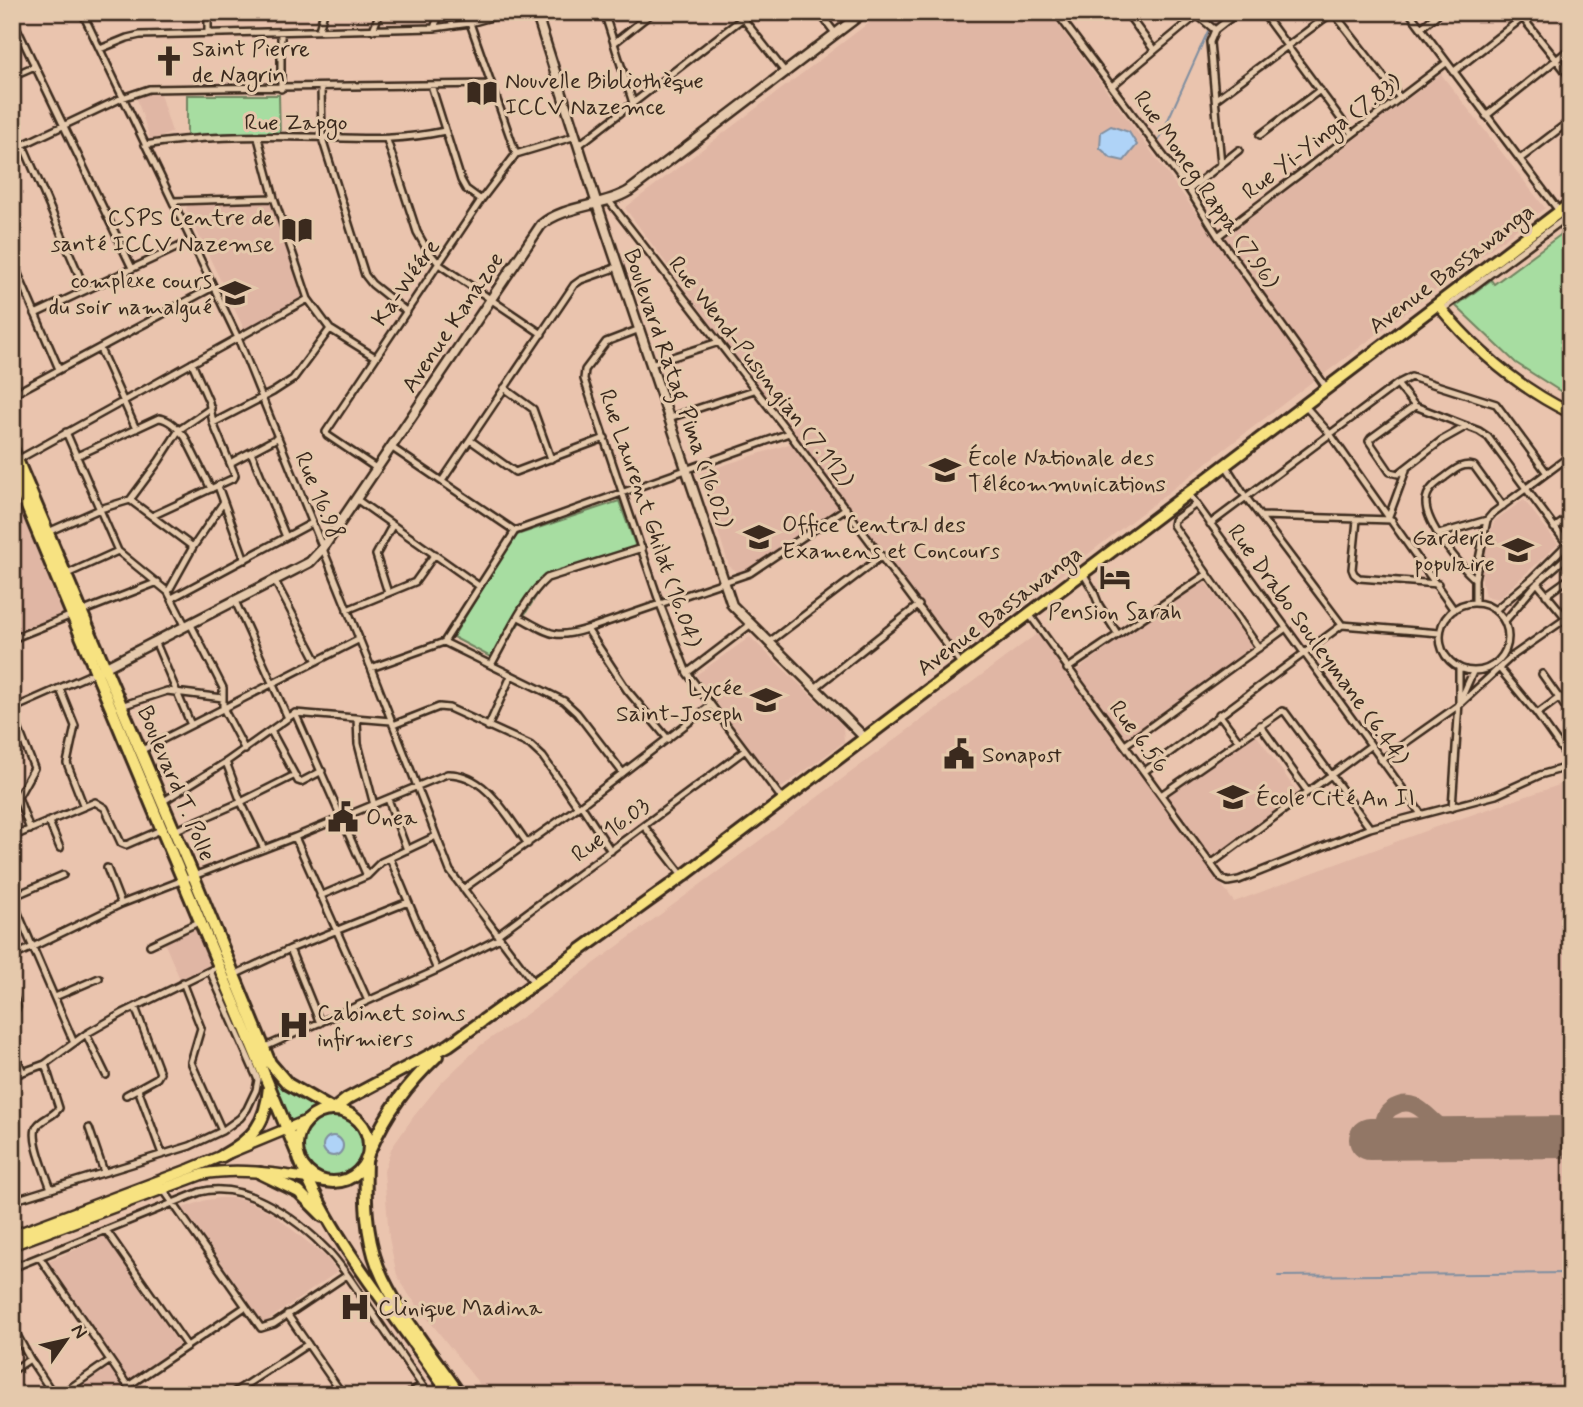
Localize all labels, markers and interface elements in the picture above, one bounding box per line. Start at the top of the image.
place label: Saint Pierre de Nagrin [192,35,310,93]
church icon: Saint Pierre de Nagrin [152,44,186,78]
place label: Nouvelle Bibliothèque ICCV Nazemce [505,67,704,123]
street label: Rue Yi-Yinga (7.83) [1237,68,1409,209]
library icon: Nouvelle Bibliothèque ICCV Nazemce [465,76,499,110]
street label: Rue Moneg Rappa (7.96) [1124,85,1285,296]
street label: Rue Zapgo [244,109,348,141]
street label: Avenue Bassawanga [1363,197,1542,343]
place label: CSPS Centre de santé ICCV Nazemse [51,204,274,260]
library icon: CSPS Centre de santé ICCV Nazemse [280,213,314,247]
street label: Ka-Wéére [366,234,448,333]
street label: Boulevard Ratag Pima (16.02) [613,245,739,533]
street label: Avenue Kanazoe [395,247,512,399]
street label: Rue Wend-Pusungian (7.112) [661,250,860,494]
place label: complexe cours du soir namalgué [48,267,212,323]
school or university icon: complexe cours du soir namalgué [218,276,252,310]
street label: Rue Laurent Ghilat (16.04) [591,386,707,652]
place label: École Nationale des Télécommunications [968,443,1166,500]
street label: Rue 16.98 [286,448,350,544]
school or university icon: École Nationale des Télécommunications [928,453,962,487]
place label: Office Central des Examens et Concours [782,511,1000,567]
street label: Rue Drabo Souleymane (6.44) [1220,519,1415,772]
school or university icon: Office Central des Examens et Concours [742,520,776,554]
place label: Garderie populaire [1412,524,1495,580]
school or university icon: Garderie populaire [1501,533,1535,567]
street label: Avenue Bassawanga [911,539,1090,685]
hotel icon: Pension Sarah [1098,560,1132,594]
place label: Pension Sarah [1048,598,1182,628]
place label: Lycée Saint-Joseph [616,674,743,730]
school or university icon: Lycée Saint-Joseph [749,683,783,717]
street label: Rue 6.56 [1101,695,1175,780]
street label: Boulevard T. Polle [129,702,221,866]
public building icon: Sonapost [942,737,976,771]
place label: Sonapost [982,741,1062,771]
school or university icon: École Cité An II [1216,780,1250,814]
place label: École Cité An II [1256,783,1415,814]
street label: Rue 16.03 [566,791,657,870]
public building icon: Onea [326,800,360,834]
place label: Onea [366,804,417,834]
place label: Cabinet soins infirmiers [317,999,465,1055]
hospital icon: Cabinet soins infirmiers [277,1008,311,1042]
hospital icon: Clinique Madina [338,1290,372,1324]
place label: Clinique Madina [378,1294,542,1324]
north arrow [32,1306,102,1376]
text: N [65,1319,93,1344]

